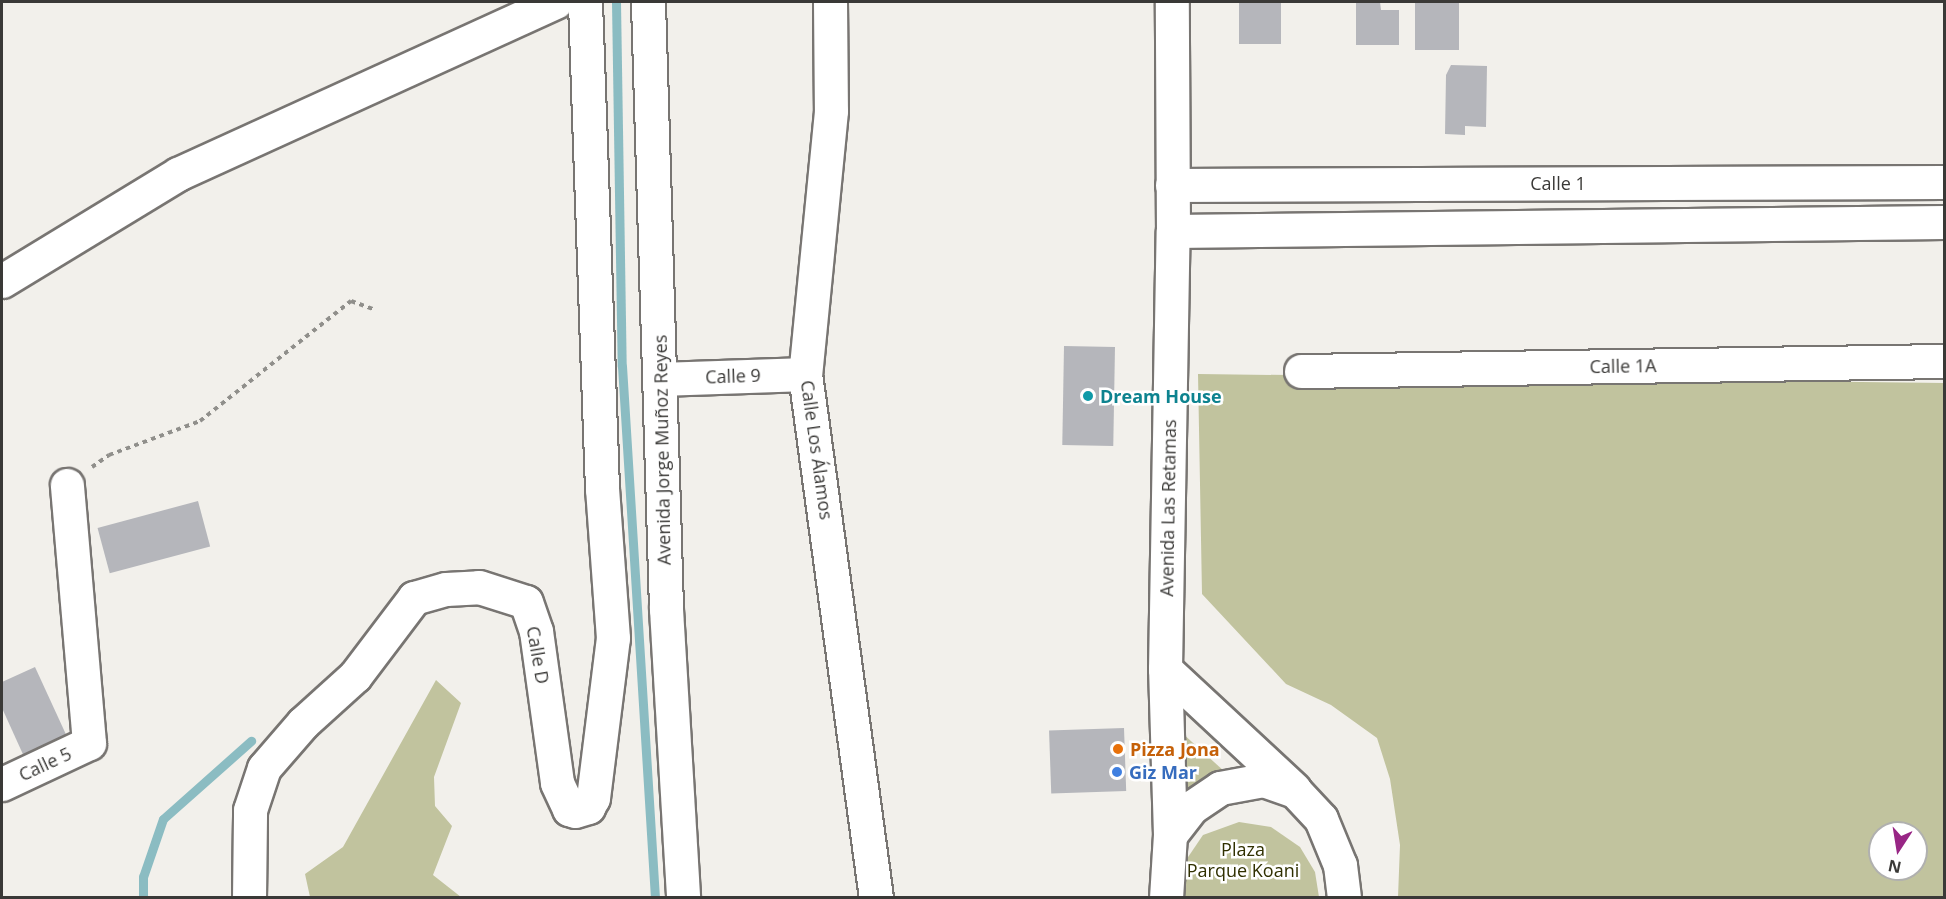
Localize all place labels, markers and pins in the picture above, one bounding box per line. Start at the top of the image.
place label: Dream House [1100,385,1222,407]
marker: Dream House [1081,389,1095,403]
place label: Pizza Jona [1130,738,1220,760]
marker: Pizza Jona [1111,742,1125,756]
place label: Giz Mar [1129,761,1197,783]
marker: Giz Mar [1110,765,1124,779]

